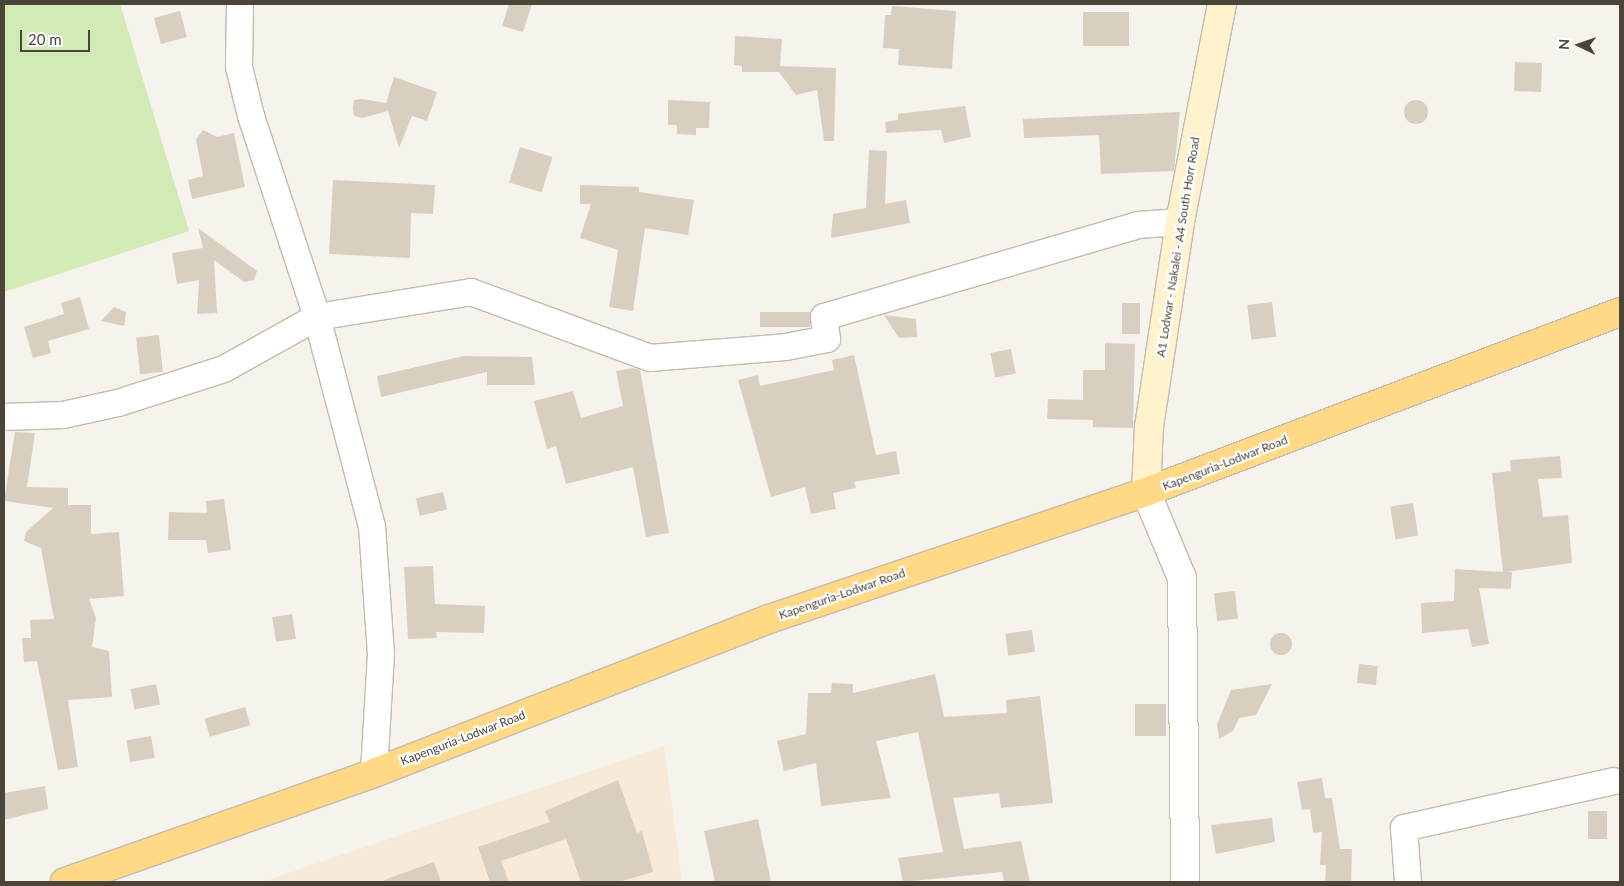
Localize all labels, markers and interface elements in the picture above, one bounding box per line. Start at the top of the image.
scale bar [22,20,92,52]
north arrow [1554,20,1604,70]
text: 20 m [28,30,62,48]
text: N [1555,38,1572,50]
street label: A1 Lodwar - Nakalei - A4 South Horr Road [1153,135,1203,359]
street label: Kapenguria-Lodwar Road [1160,432,1290,494]
street label: Kapenguria-Lodwar Road [777,566,907,622]
street label: Kapenguria-Lodwar Road [398,707,528,769]

